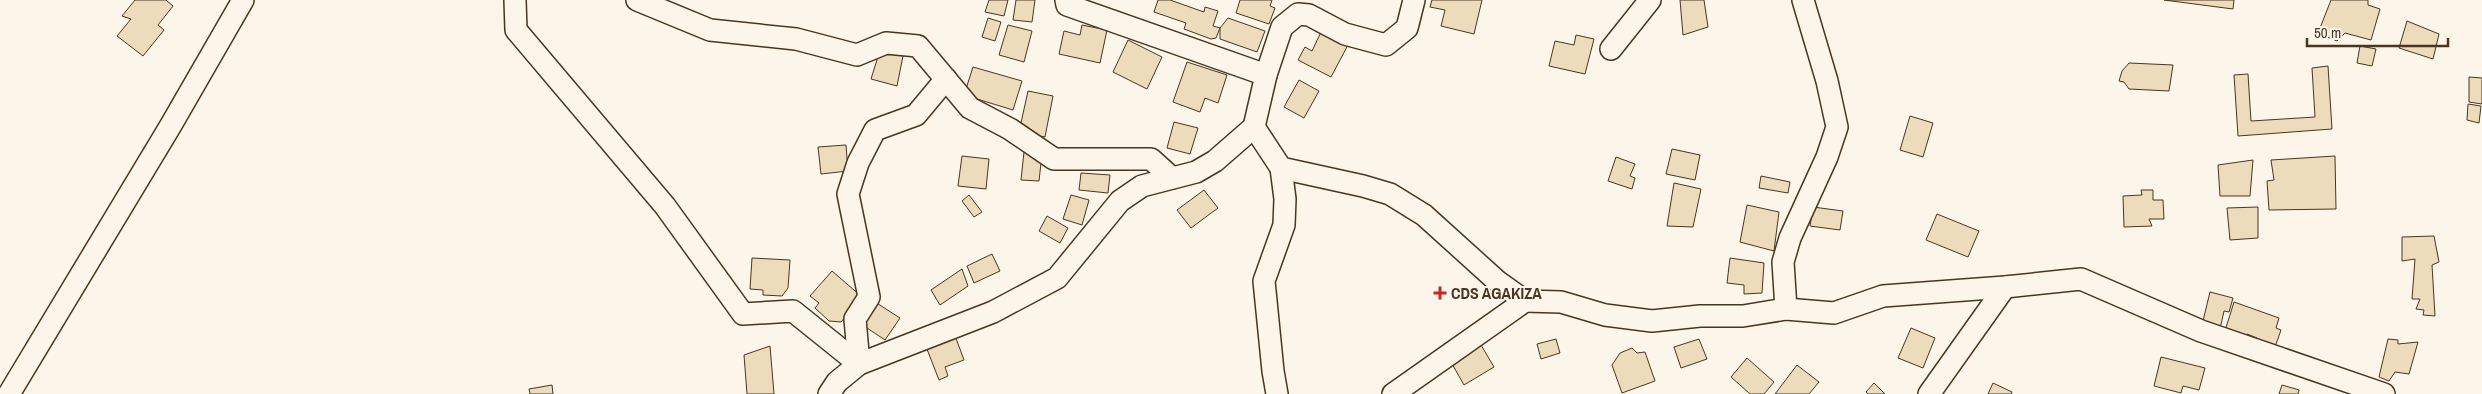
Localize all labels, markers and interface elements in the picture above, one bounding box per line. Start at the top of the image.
scale bar [2307,15,2448,47]
text: 50 m [2314,22,2341,43]
place label: CDS AGAKIZA [1451,282,1542,304]
marker: CDS AGAKIZA [1433,286,1447,300]

